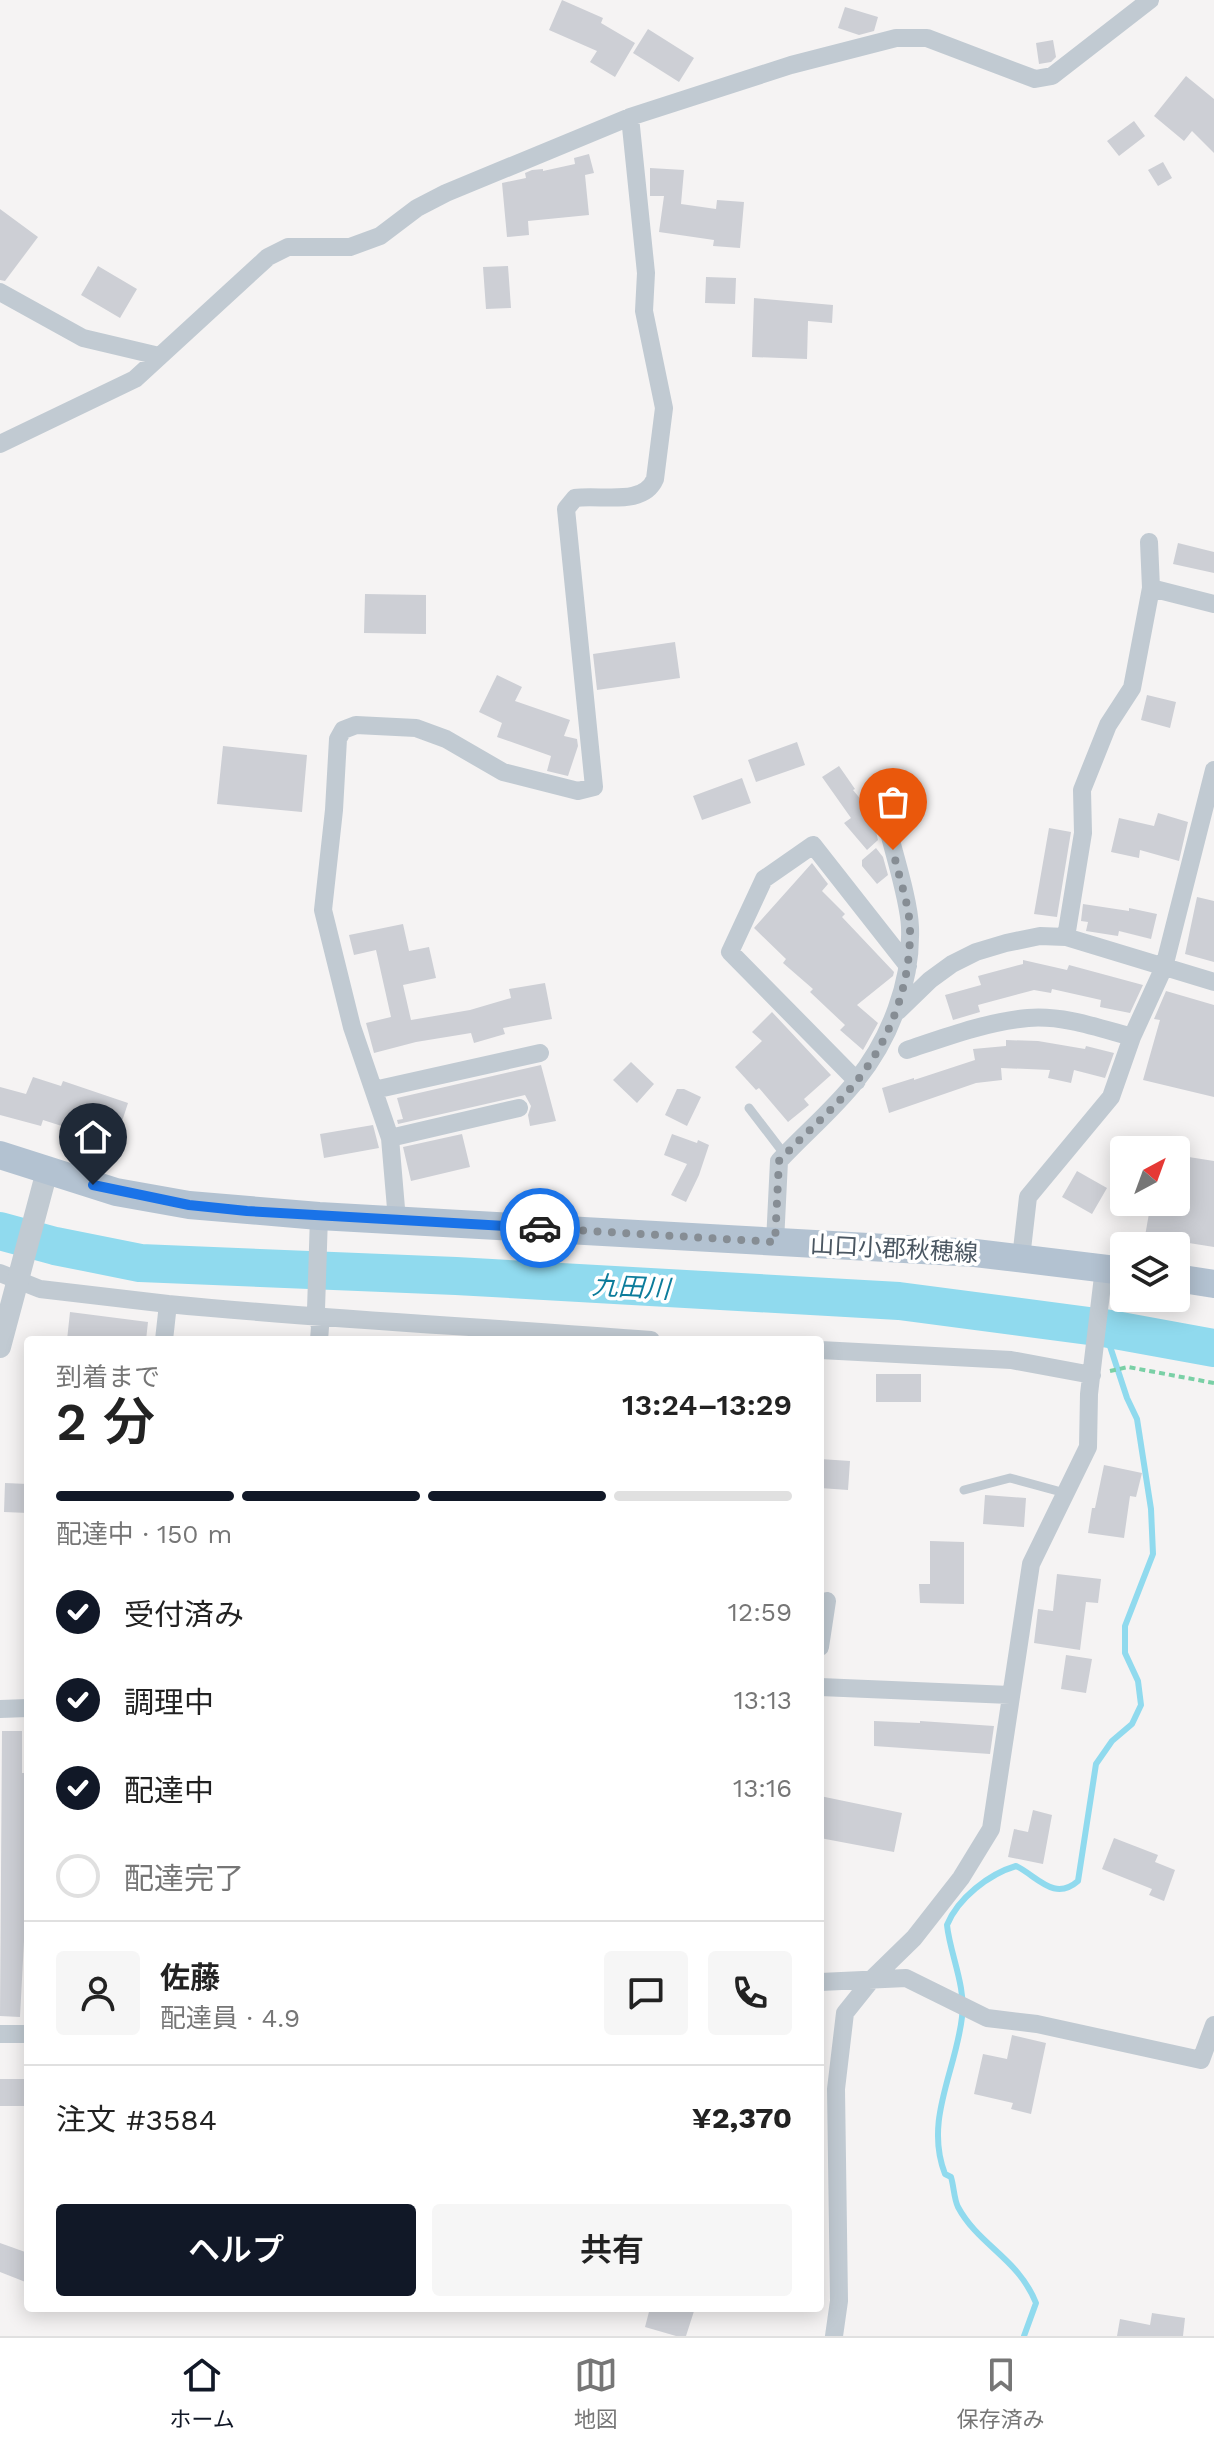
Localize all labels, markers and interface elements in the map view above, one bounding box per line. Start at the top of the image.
pin [859,768,927,850]
icon: bag [871,780,915,824]
pin [59,1103,127,1185]
icon: home [71,1115,115,1159]
north arrow [1110,1136,1190,1216]
map controls [1110,1136,1190,1312]
courier [500,1188,580,1268]
icon: car [518,1206,562,1250]
street label: 山口小郡秋穂線 [809,1231,979,1267]
button: layers [1110,1232,1190,1312]
water label: 九田川 [591,1270,674,1304]
text: 到着まで [56,1362,160,1392]
text: 13:24–13:29 [622,1387,792,1422]
text: 2 分 [56,1392,155,1453]
text: 配達中 · 150 m [56,1519,232,1549]
icon: check [56,1590,100,1634]
text: 受付済み [124,1597,244,1632]
text: 12:59 [728,1597,792,1627]
icon: check [56,1678,100,1722]
text: 調理中 [124,1685,214,1720]
text: 13:13 [734,1685,792,1715]
icon: check [56,1766,100,1810]
text: 配達中 [124,1773,214,1808]
text: 13:16 [733,1773,792,1803]
text: 配達完了 [124,1861,244,1896]
button: person [56,1951,140,2035]
button: chat [604,1951,688,2035]
button: phone [708,1951,792,2035]
text: 佐藤 [160,1960,220,1995]
text: 配達員 · 4.9 [160,2003,300,2033]
text: ¥2,370 [692,2100,792,2135]
text: 注文 #3584 [56,2102,217,2137]
button: ヘルプ [56,2204,416,2296]
button: 共有 [432,2204,792,2296]
tab: ホーム [169,2353,235,2433]
tab: 地図 [574,2353,618,2433]
tab: 保存済み [957,2353,1045,2433]

